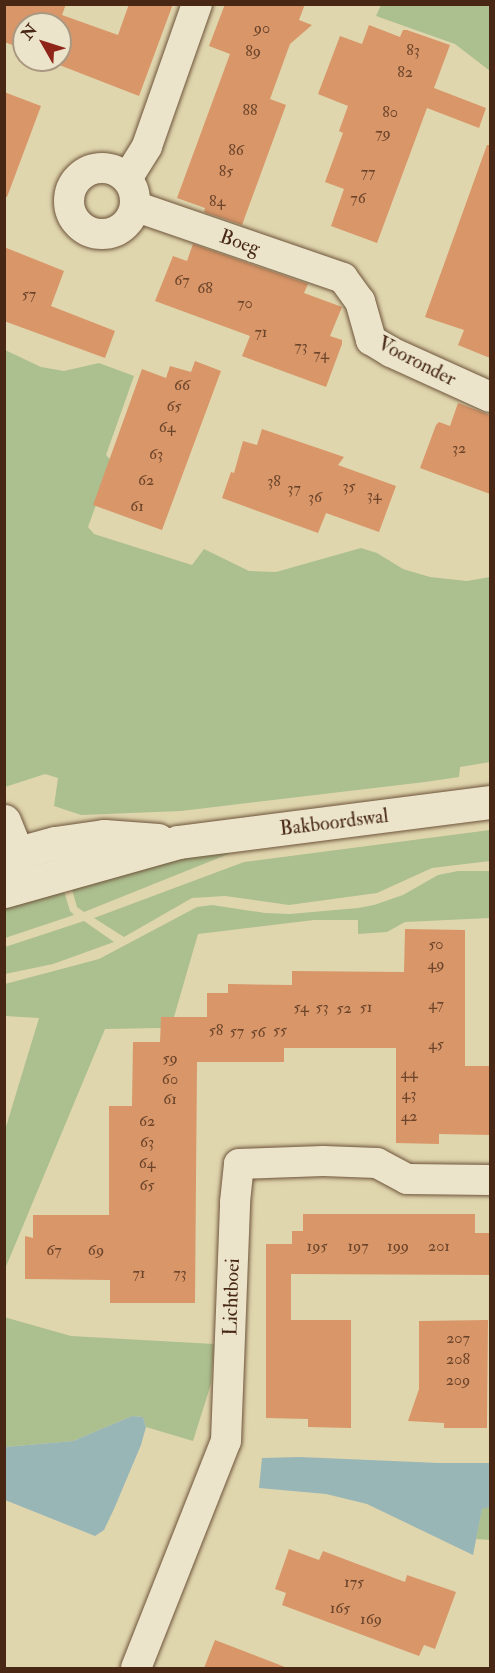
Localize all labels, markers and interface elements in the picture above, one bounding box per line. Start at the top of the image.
north arrow [12,12,72,72]
house number: 90 [254,18,270,38]
text: N [17,20,42,44]
house number: 83 [406,40,420,60]
house number: 89 [245,41,261,61]
house number: 82 [397,62,413,82]
house number: 88 [242,100,258,120]
house number: 80 [382,102,398,122]
house number: 79 [375,123,391,143]
house number: 86 [228,140,244,160]
house number: 85 [219,161,233,181]
house number: 77 [361,162,375,182]
house number: 76 [350,188,366,208]
house number: 84 [209,191,225,211]
street label: Boeg [217,224,263,260]
house number: 67 [174,270,190,290]
house number: 68 [197,278,213,298]
house number: 57 [22,284,36,304]
house number: 70 [237,293,253,313]
house number: 71 [254,322,268,342]
street label: Vooronder [374,331,460,391]
house number: 73 [294,336,308,356]
house number: 74 [313,344,329,364]
house number: 66 [174,375,190,395]
house number: 65 [166,396,182,416]
house number: 64 [159,417,175,437]
house number: 32 [452,438,466,458]
house number: 63 [149,444,163,464]
house number: 62 [138,470,154,490]
house number: 38 [267,471,281,491]
house number: 35 [342,476,356,496]
house number: 37 [287,478,301,498]
house number: 34 [367,485,381,505]
house number: 36 [308,487,322,507]
house number: 61 [130,496,144,516]
street label: Bakboordswal [278,803,390,841]
house number: 50 [428,934,444,954]
house number: 49 [428,954,444,974]
house number: 47 [428,994,444,1014]
house number: 54 [293,997,309,1017]
house number: 53 [315,997,329,1017]
house number: 51 [360,997,372,1017]
house number: 52 [336,998,352,1018]
house number: 58 [209,1020,223,1040]
house number: 55 [273,1020,287,1040]
house number: 57 [230,1021,244,1041]
house number: 56 [250,1022,266,1042]
house number: 45 [428,1034,444,1054]
house number: 59 [162,1048,178,1068]
house number: 44 [400,1063,418,1083]
house number: 60 [162,1069,178,1089]
house number: 43 [402,1084,416,1104]
house number: 61 [163,1089,177,1109]
house number: 42 [401,1106,417,1126]
house number: 62 [139,1111,155,1131]
house number: 63 [140,1132,154,1152]
house number: 64 [139,1153,155,1173]
house number: 65 [139,1175,155,1195]
house number: 195 [307,1236,327,1256]
house number: 197 [347,1236,369,1256]
house number: 199 [387,1236,409,1256]
house number: 201 [428,1236,450,1256]
house number: 67 [46,1240,62,1260]
house number: 69 [88,1240,104,1260]
street label: Lichtboei [218,1258,244,1336]
house number: 71 [132,1263,146,1283]
house number: 73 [173,1263,187,1283]
house number: 207 [446,1328,470,1348]
house number: 208 [446,1349,470,1369]
house number: 209 [446,1370,470,1390]
house number: 175 [344,1572,364,1592]
house number: 165 [330,1598,350,1618]
house number: 169 [360,1609,382,1629]

